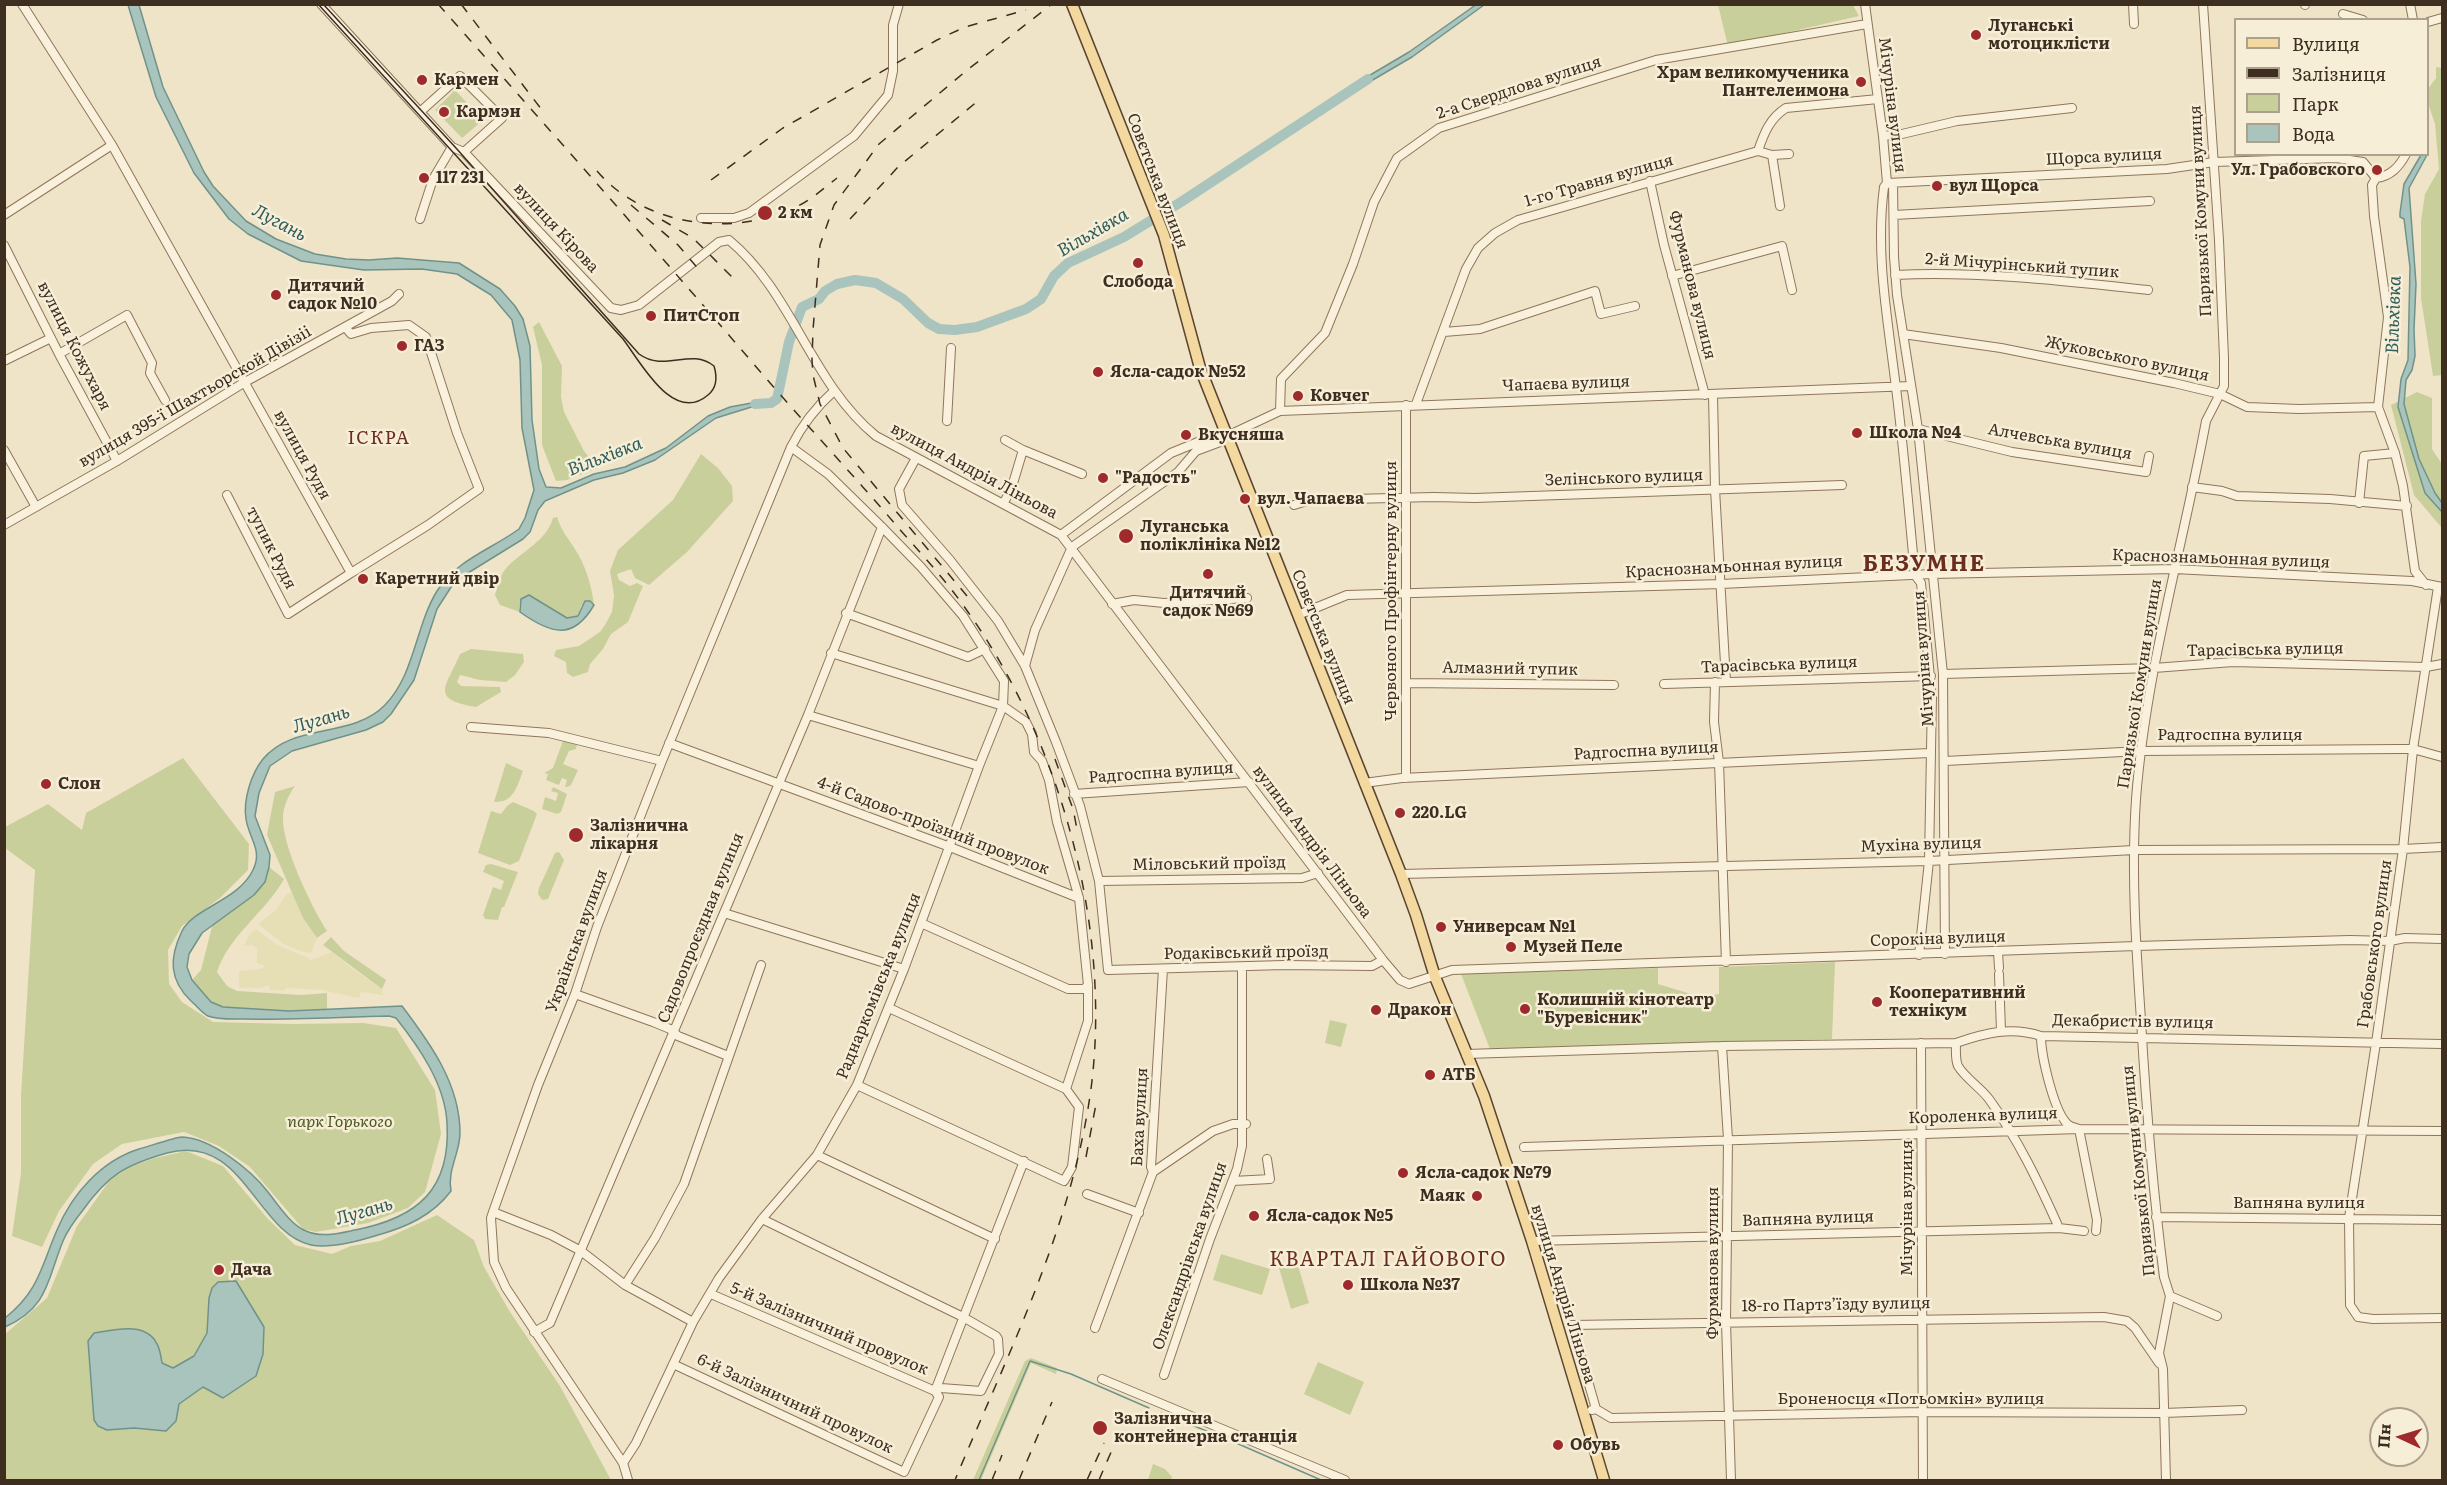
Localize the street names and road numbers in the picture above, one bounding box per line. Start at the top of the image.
street label: Мічуріна вулиця [1874,36,1910,174]
street label: 2-а Свердлова вулиця [1434,52,1604,124]
street label: Паризької Комуни вулиця [2186,105,2216,317]
street label: Совєтська вулиця [1122,111,1192,251]
street label: Щорса вулиця [2045,144,2163,170]
street label: 1-го Травня вулиця [1522,151,1676,211]
street label: вулиця Кірова [509,179,603,277]
street label: Фурманова вулиця [1664,209,1720,361]
street label: 2-й Мічурінський тупик [1924,250,2120,282]
street label: вулиця Кожухаря [33,278,115,414]
street label: вулиця 395-ї Шахтьорской Дівізіі [75,322,315,472]
street label: Жуковського вулиця [2043,332,2211,386]
street label: Чапаєва вулиця [1502,372,1630,396]
street label: вулиця Рудя [269,407,335,503]
street label: вулиця Андрія Ліньова [887,419,1061,523]
street label: Алчевська вулиця [1986,420,2134,464]
street label: Червоного Профінтерну вулиця [1381,461,1401,721]
street label: Зелінського вулиця [1545,466,1703,490]
street label: тупик Рудя [242,503,300,593]
street label: Краснознамьонная вулиця [2112,546,2330,572]
street label: Краснознамьонная вулиця [1625,552,1843,582]
street label: Совєтська вулиця [1287,567,1359,707]
street label: Паризької Комуни вулиця [2114,578,2166,790]
street label: Мічуріна вулиця [1910,590,1938,728]
street label: Тарасівська вулиця [2186,639,2344,661]
street label: Тарасівська вулиця [1700,653,1858,677]
street label: Алмазний тупик [1442,658,1578,680]
street label: Радгоспна вулиця [2157,725,2303,745]
street label: Радгоспна вулиця [1573,738,1719,764]
street label: Радгоспна вулиця [1088,758,1234,788]
street label: вулиця Андрія Ліньова [1248,762,1376,922]
street label: 4-й Садово-проїзний провулок [814,773,1052,879]
street label: Садовопроєздная вулиця [654,830,748,1026]
street label: Мухіна вулиця [1860,833,1982,857]
street label: Міловський проїзд [1132,853,1286,875]
street label: Грабовського вулиця [2354,859,2396,1029]
street label: Українська вулиця [542,867,612,1015]
street label: Раднаркомівська вулиця [833,890,925,1082]
street label: Сорокіна вулиця [1870,927,2006,951]
street label: Родаківський проїзд [1163,942,1329,964]
street label: Декабристів вулиця [2052,1011,2214,1033]
street label: Паризької Комуни вулиця [2118,1065,2160,1277]
street label: Баха вулиця [1128,1067,1152,1167]
street label: Короленка вулиця [1908,1104,2058,1128]
street label: Мічуріна вулиця [1897,1140,1917,1276]
street label: Олександрівська вулиця [1149,1159,1231,1353]
street label: Фурманова вулиця [1703,1187,1723,1339]
street label: Вапняна вулиця [2233,1193,2365,1213]
street label: вулиця Андрія Ліньова [1527,1202,1599,1386]
street label: Вапняна вулиця [1742,1207,1874,1231]
street label: 5-й Залізничний провулок [727,1278,931,1380]
street label: 18-го Партз’їзду вулиця [1741,1294,1931,1316]
street label: 6-й Залізничний провулок [694,1350,896,1458]
street label: Броненосця «Потьомкін» вулиця [1778,1389,2044,1409]

